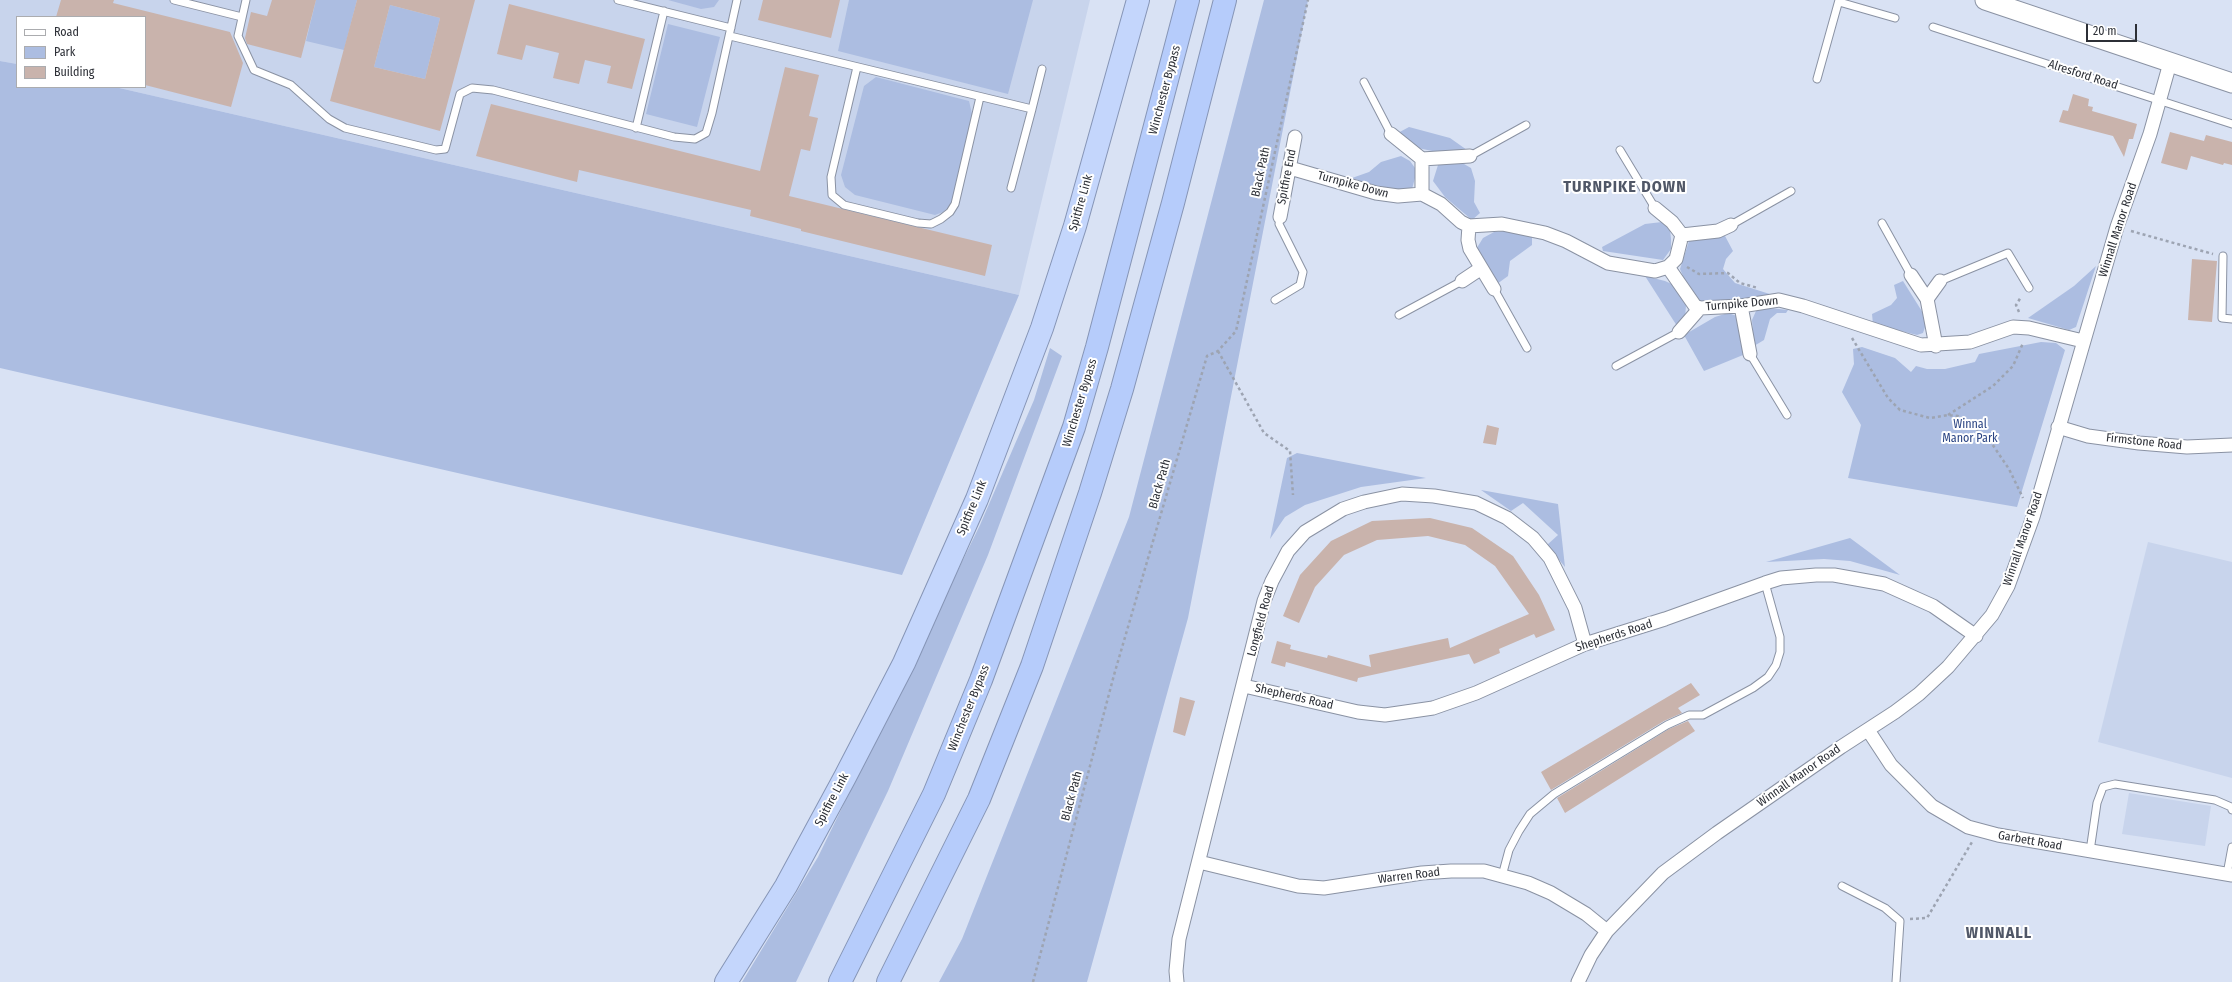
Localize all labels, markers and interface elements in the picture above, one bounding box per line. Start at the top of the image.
legend [16,16,146,88]
scale bar [2088,16,2139,42]
text: 20 m [2093,24,2117,38]
text: Road [54,25,79,39]
street label: Winchester Bypass [1146,44,1184,136]
text: Park [54,45,75,59]
street label: Alresford Road [2046,57,2120,93]
text: Building [54,65,94,79]
street label: Black Path [1249,146,1273,198]
street label: Spitfire End [1275,148,1299,206]
street label: Turnpike Down [1316,169,1390,201]
street label: Spitfire Link [1066,173,1096,233]
district label: TURNPIKE DOWN [1563,178,1687,198]
street label: Winnall Manor Road [2096,181,2140,279]
street label: Turnpike Down [1705,294,1779,314]
street label: Winchester Bypass [1060,357,1100,449]
park label: Winnal Manor Park [1942,418,1998,446]
street label: Firmstone Road [2105,431,2183,453]
street label: Black Path [1146,458,1174,510]
street label: Spitfire Link [954,478,990,538]
street label: Winnall Manor Road [2000,490,2046,588]
street label: Longfield Road [1245,584,1277,658]
street label: Shepherds Road [1574,617,1654,655]
street label: Winchester Bypass [945,663,993,753]
street label: Shepherds Road [1253,681,1335,713]
street label: Winnall Manor Road [1755,742,1843,810]
street label: Black Path [1058,770,1086,822]
street label: Spitfire Link [812,771,852,829]
street label: Garbett Road [1997,828,2063,854]
street label: Warren Road [1377,865,1441,887]
district label: WINNALL [1966,924,2032,944]

